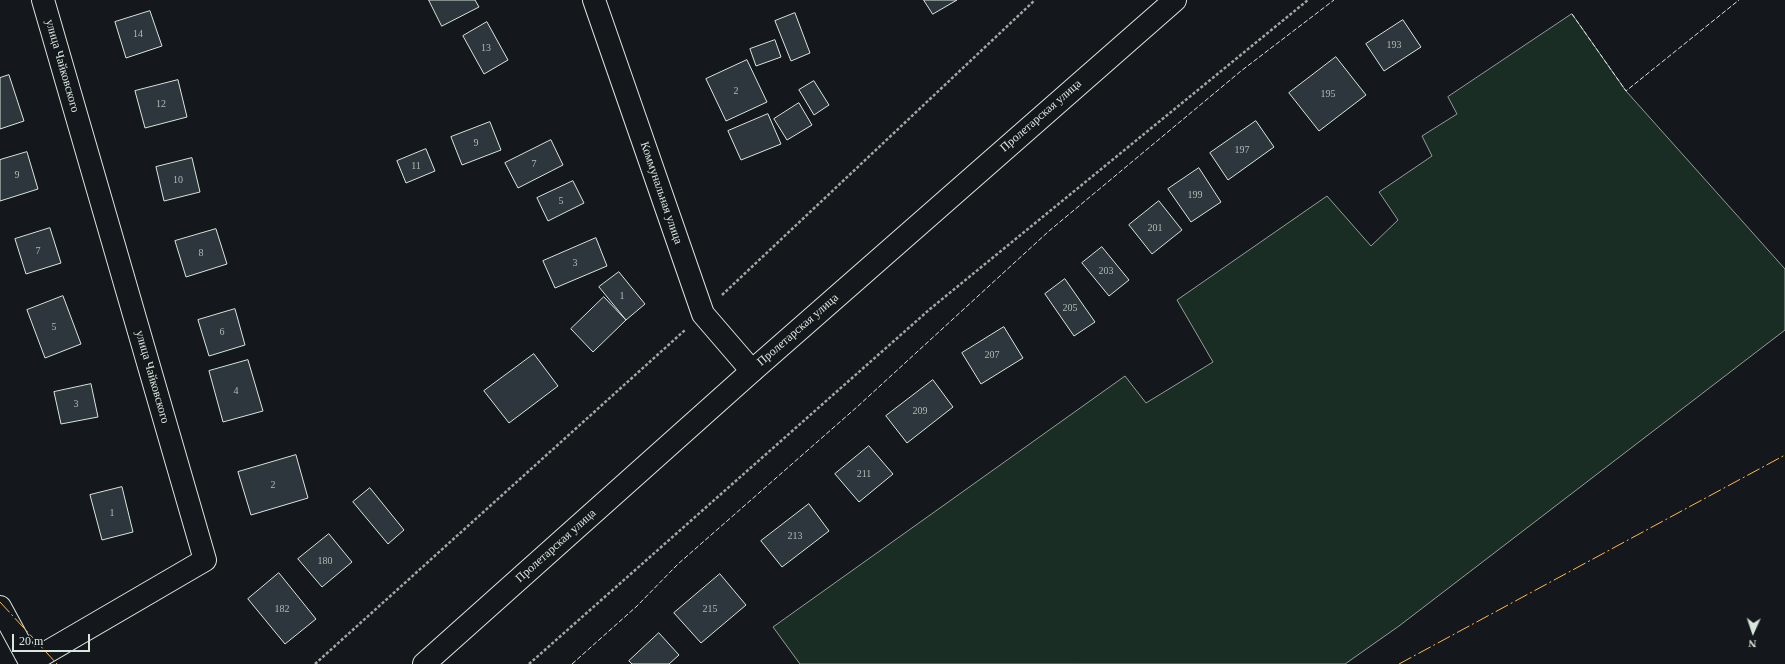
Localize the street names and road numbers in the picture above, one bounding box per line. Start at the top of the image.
street label: улица Чайковского [42,18,82,114]
street label: Пролетарская улица [997,77,1085,155]
street label: Коммунальная улица [637,140,685,246]
street label: Пролетарская улица [754,291,842,369]
street label: улица Чайковского [132,329,172,425]
street label: Пролетарская улица [513,506,599,586]

